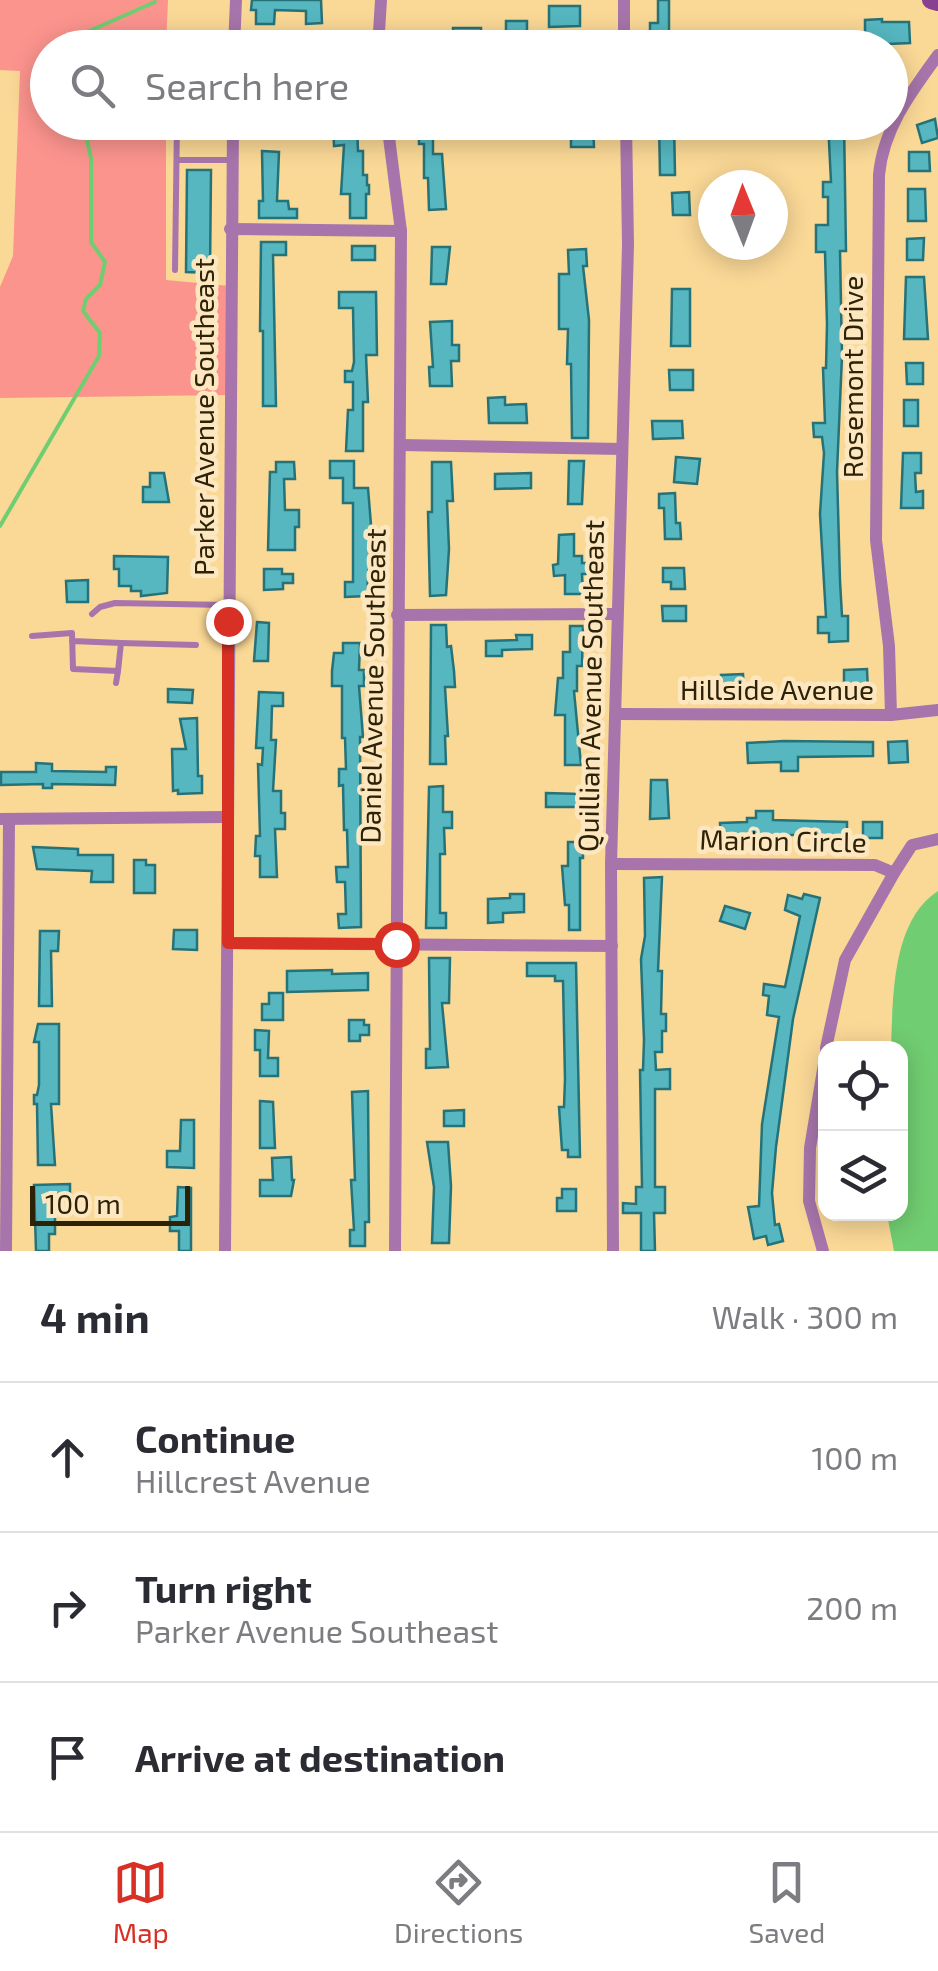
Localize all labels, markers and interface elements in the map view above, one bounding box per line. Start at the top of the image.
search box [30,30,908,140]
icon: search [65,58,120,113]
text: Search here [145,62,349,108]
north arrow [698,170,788,260]
street label: Parker Avenue Southeast [186,258,220,576]
street label: Rosemont Drive [835,276,869,478]
street label: Quillian Avenue Southeast [570,520,610,852]
street label: Daniel Avenue Southeast [352,528,392,844]
route end [206,599,252,645]
street label: Hillside Avenue [680,672,874,706]
street label: Marion Circle [699,822,867,858]
route start [374,922,420,968]
map controls [818,1041,908,1221]
button: locate [818,1041,908,1131]
button: layers [818,1131,908,1221]
scale bar [30,1181,190,1226]
text: 100 m [45,1186,121,1220]
text: 4 min [40,1291,150,1341]
text: Walk · 300 m [712,1297,898,1335]
text: Continue [135,1415,295,1461]
icon: ahead [40,1430,95,1485]
text: 100 m [812,1438,898,1476]
text: Hillcrest Avenue [135,1461,371,1499]
text: Turn right [135,1565,312,1611]
icon: right [40,1580,95,1635]
text: 200 m [806,1588,898,1626]
text: Parker Avenue Southeast [135,1611,498,1649]
icon: arrive [40,1730,95,1785]
text: Arrive at destination [135,1734,505,1780]
tab: Map [113,1855,169,1949]
tab: Directions [394,1855,523,1949]
tab: Saved [749,1855,825,1949]

